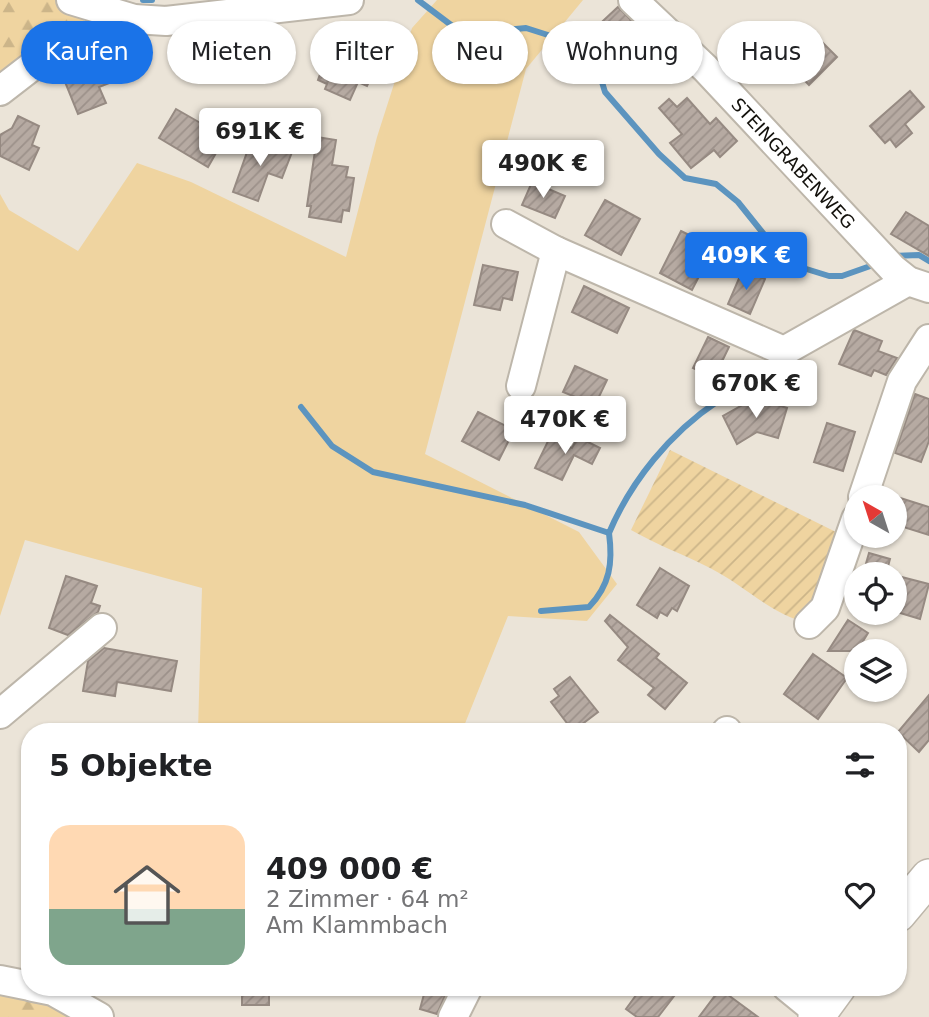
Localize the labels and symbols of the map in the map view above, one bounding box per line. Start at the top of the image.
street label: STEINGRABENWEG [728,93,860,233]
pin: 691K € [203,108,317,168]
pin: 490K € [486,140,600,200]
pin: 409K € [689,232,803,292]
pin: 670K € [699,360,813,420]
pin: 470K € [508,396,622,456]
north arrow [844,485,906,548]

